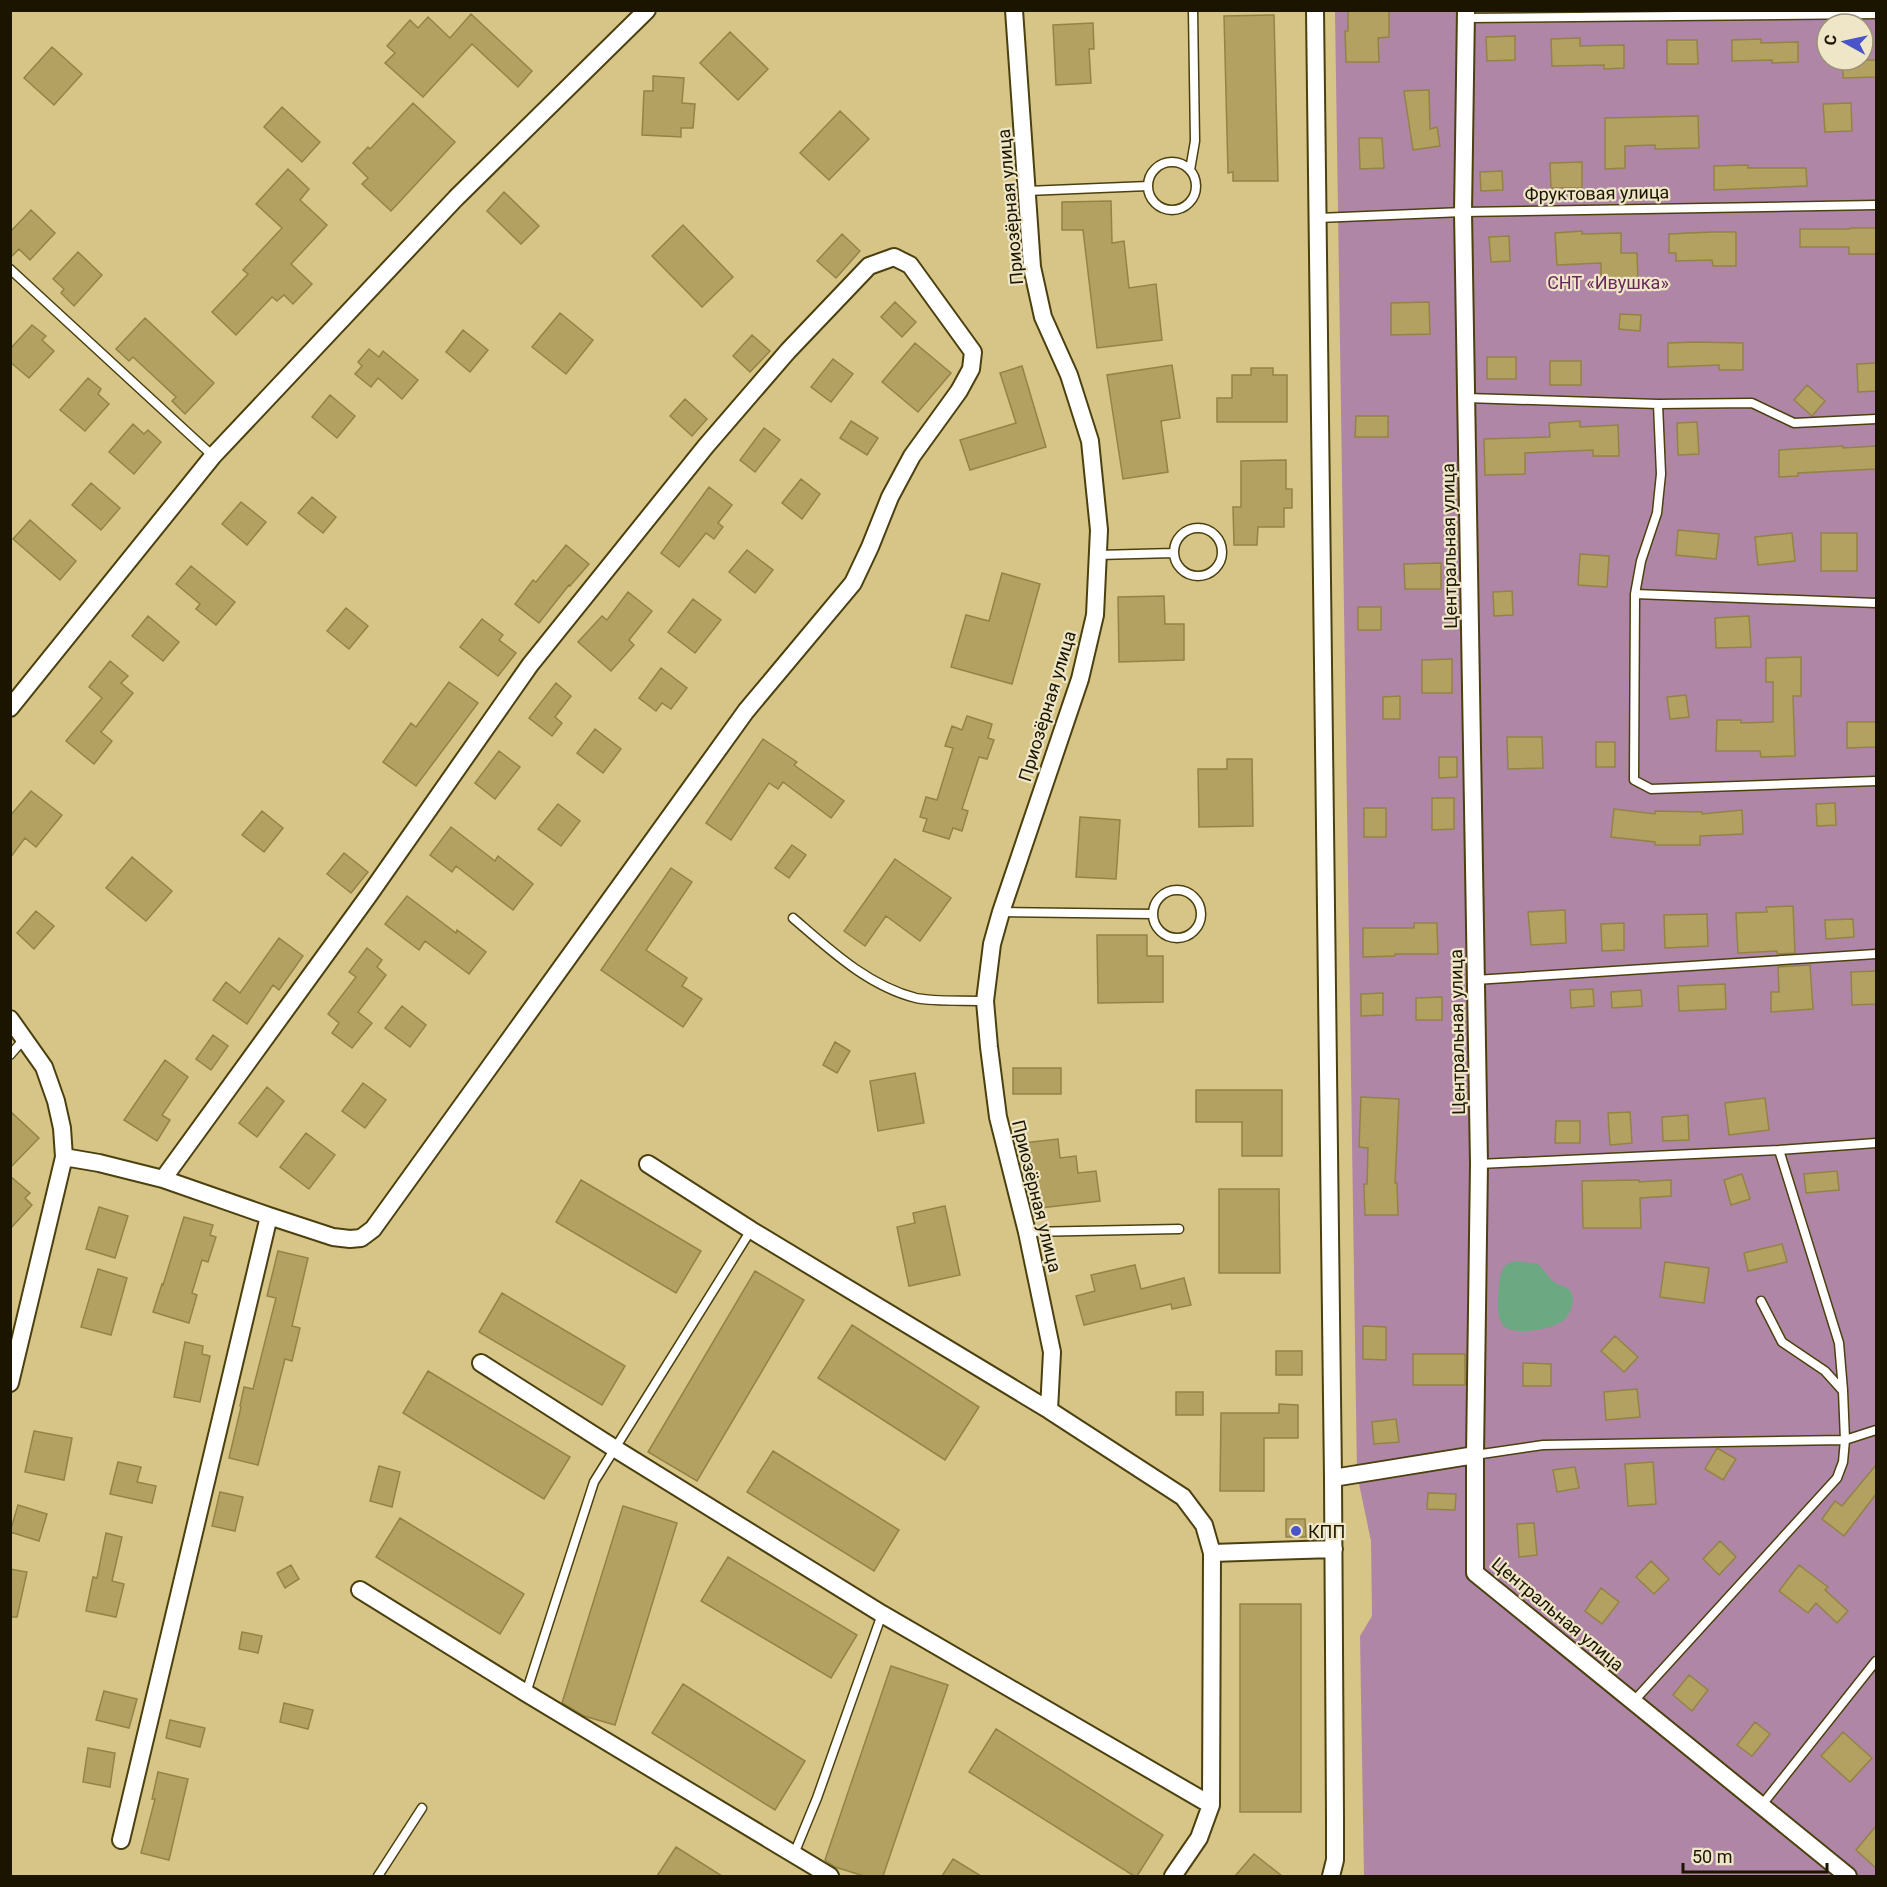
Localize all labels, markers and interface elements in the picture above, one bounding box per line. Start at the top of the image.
north arrow [1815,12,1875,72]
text: С [1821,33,1841,46]
street label: Приозёрная улица [993,128,1027,286]
street label: Фруктовая улица [1525,181,1669,205]
park label: СНТ «Ивушка» [1547,272,1669,293]
street label: Центральная улица [1437,463,1461,629]
street label: Приозёрная улица [1014,628,1080,784]
street label: Центральная улица [1445,949,1469,1115]
street label: Приозёрная улица [1008,1118,1066,1274]
place label: КПП [1308,1521,1345,1542]
marker: КПП [1289,1524,1303,1538]
street label: Центральная улица [1488,1553,1628,1675]
scale bar [1683,1836,1827,1874]
text: 50 m [1692,1846,1732,1867]

